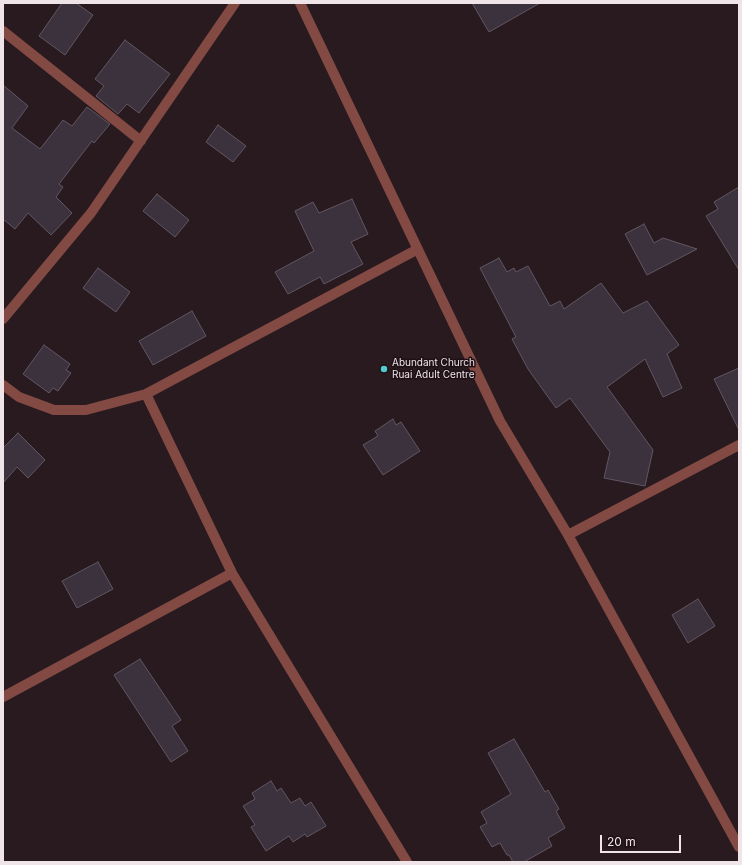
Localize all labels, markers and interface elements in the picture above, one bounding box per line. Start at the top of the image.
place label: Abundant Church Ruai Adult Centre [392,357,475,380]
marker: Abundant Church Ruai Adult Centre [379,364,389,374]
scale bar [602,827,683,853]
text: 20 m [607,834,636,849]

